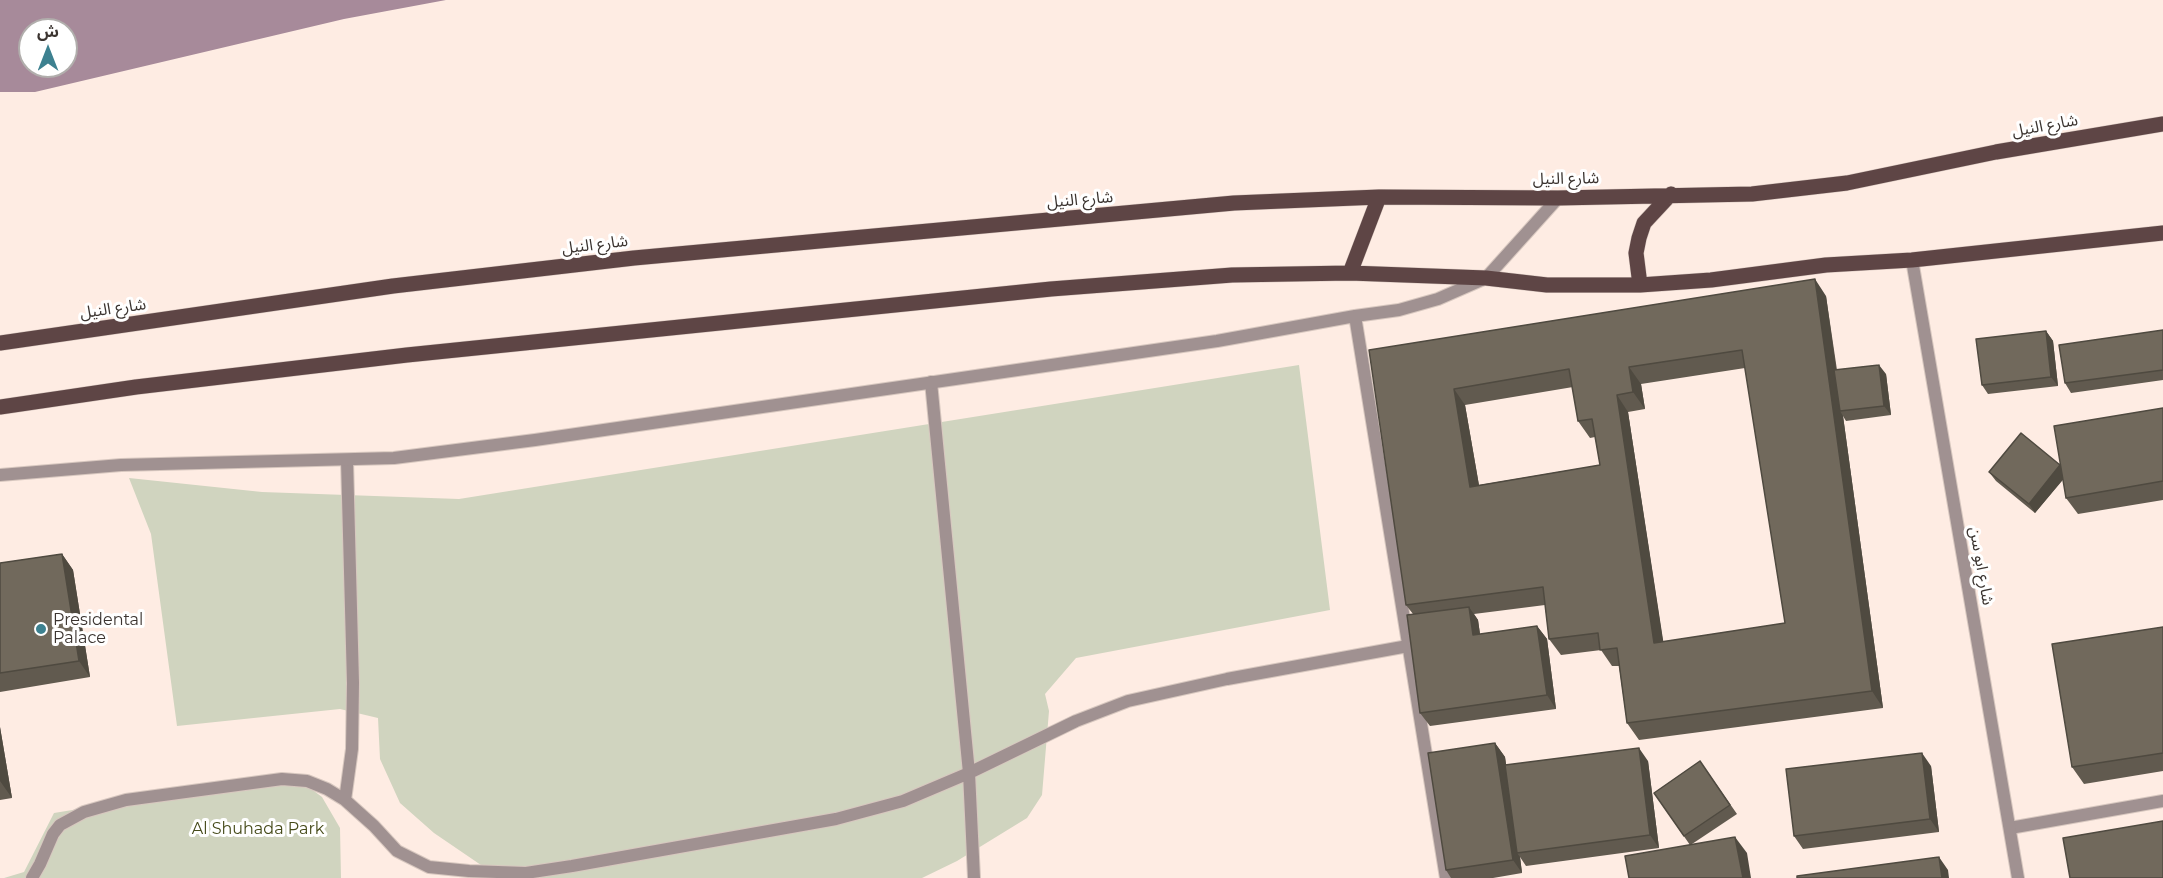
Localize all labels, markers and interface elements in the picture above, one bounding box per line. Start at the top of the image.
north arrow [18,18,78,78]
text: ش [37,22,59,41]
street label: شارع النيل [2011,111,2079,141]
street label: شارع النيل [1533,169,1599,189]
street label: شارع النيل [1046,188,1114,212]
street label: شارع النيل [561,231,629,259]
street label: شارع النيل [79,295,147,323]
street label: شارع ابو سن [1965,525,1997,607]
place label: Presidental Palace [53,610,143,648]
marker: Presidental Palace [34,622,48,636]
park label: Al Shuhada Park [192,819,324,839]

